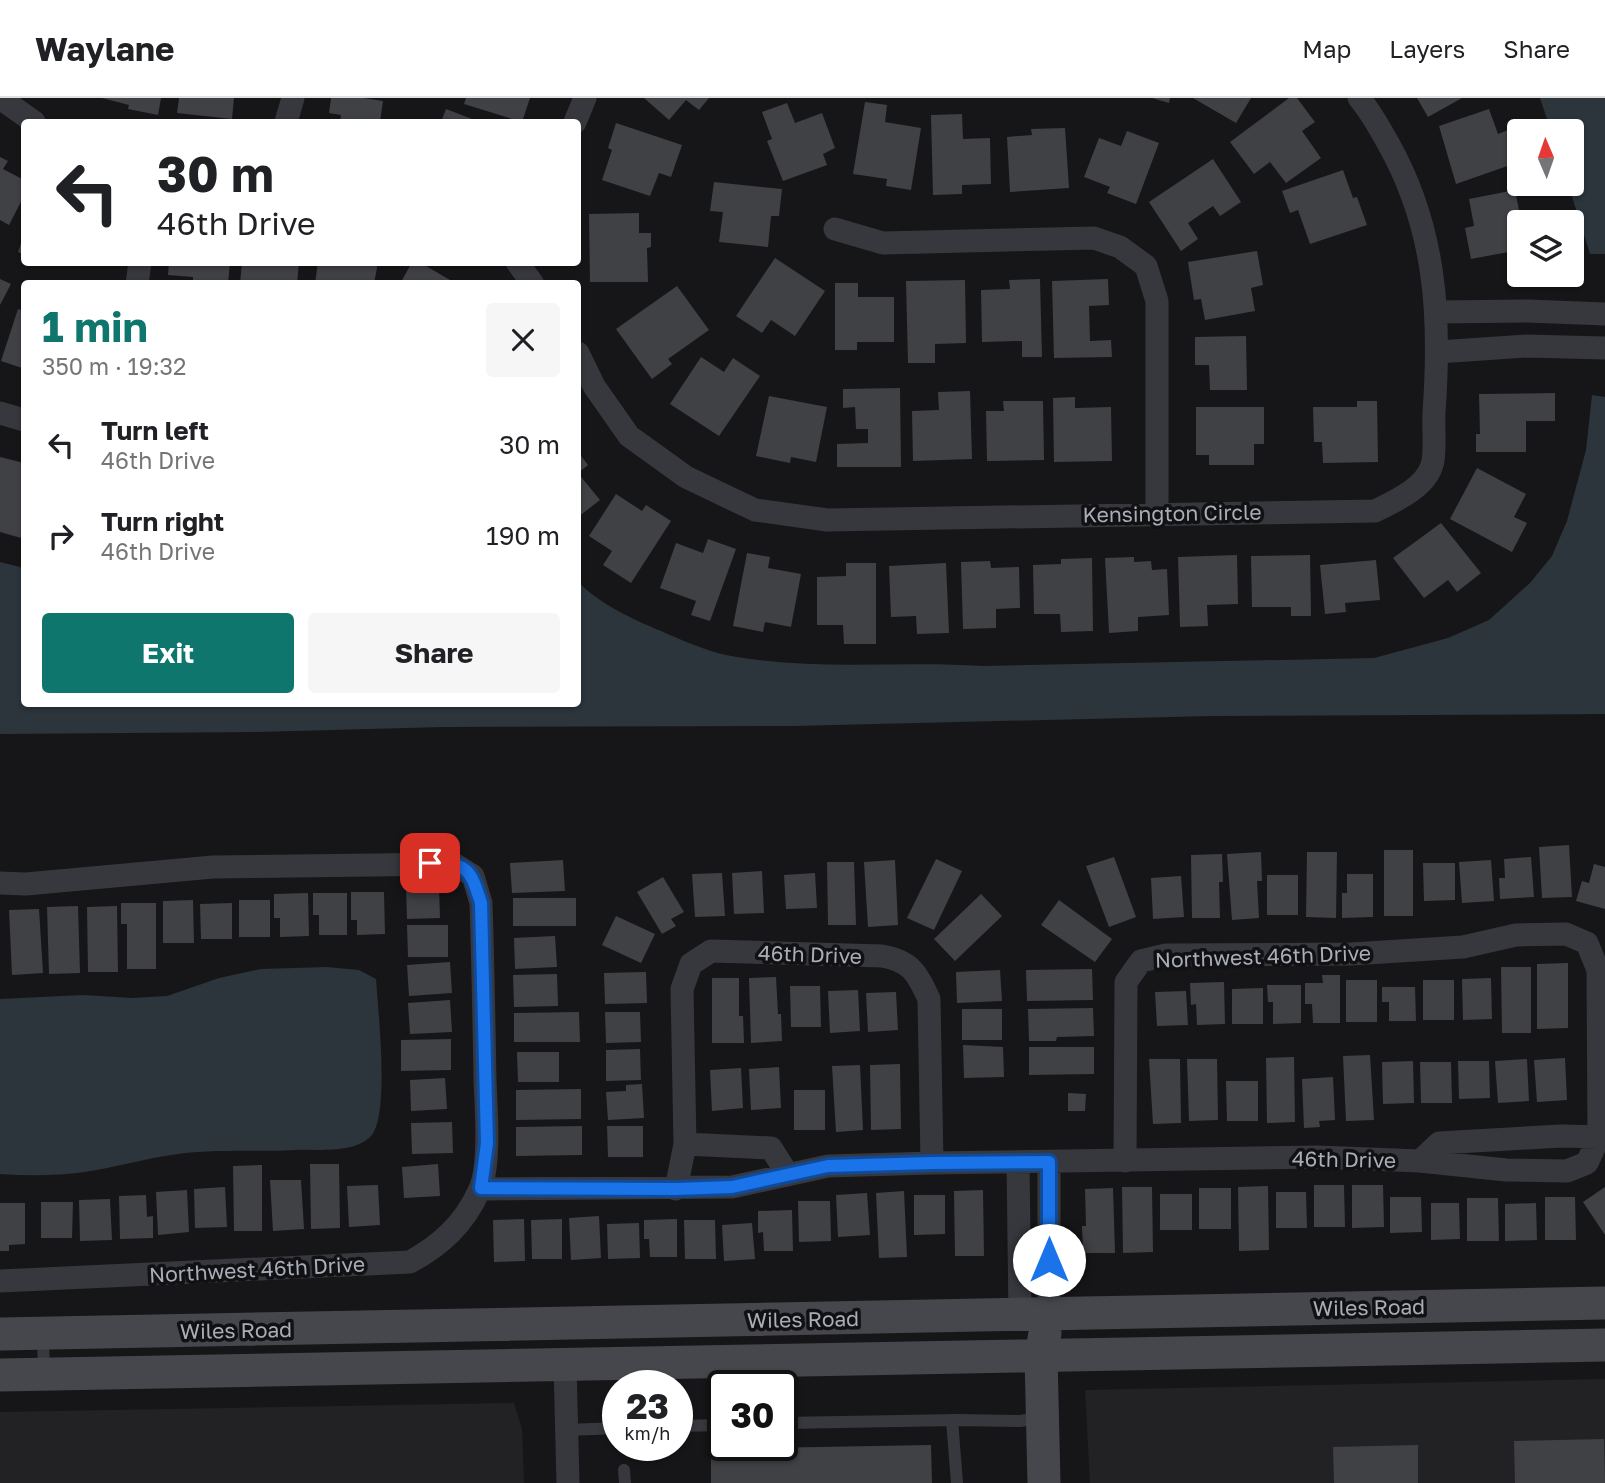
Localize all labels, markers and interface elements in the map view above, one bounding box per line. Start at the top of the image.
text: Waylane [35,29,174,68]
text: Map [1302,34,1351,63]
text: Layers [1389,34,1465,63]
text: Share [1503,34,1570,63]
north arrow [1507,119,1584,196]
map controls [1507,119,1584,287]
text: 30 m [157,144,274,203]
icon: left [42,147,133,238]
text: 46th Drive [157,204,316,242]
button: layers [1507,210,1584,287]
text: 1 min [42,301,148,351]
button: close [486,303,560,377]
text: 350 m · 19:32 [42,352,186,380]
text: Turn left [101,415,209,446]
icon: left [42,426,80,464]
text: 30 m [499,429,560,460]
text: 46th Drive [101,446,215,474]
street label: Kensington Circle [1082,498,1262,528]
text: Turn right [101,506,224,537]
icon: right [42,517,80,555]
text: 190 m [486,520,560,551]
text: 46th Drive [101,537,215,565]
button: Exit [42,613,294,693]
button: Share [308,613,560,693]
pin [400,833,460,893]
icon: arrive [411,844,449,882]
street label: 46th Drive [758,939,862,969]
street label: Northwest 46th Drive [1155,939,1371,973]
street label: 46th Drive [1292,1145,1396,1173]
position arrow [1012,1223,1086,1297]
street label: Northwest 46th Drive [148,1250,366,1288]
street label: Wiles Road [1313,1293,1425,1321]
street label: Wiles Road [747,1305,859,1333]
street label: Wiles Road [180,1316,292,1344]
speed limit sign: 30 [707,1370,798,1461]
text: 23 [626,1385,669,1427]
text: km/h [625,1422,670,1444]

